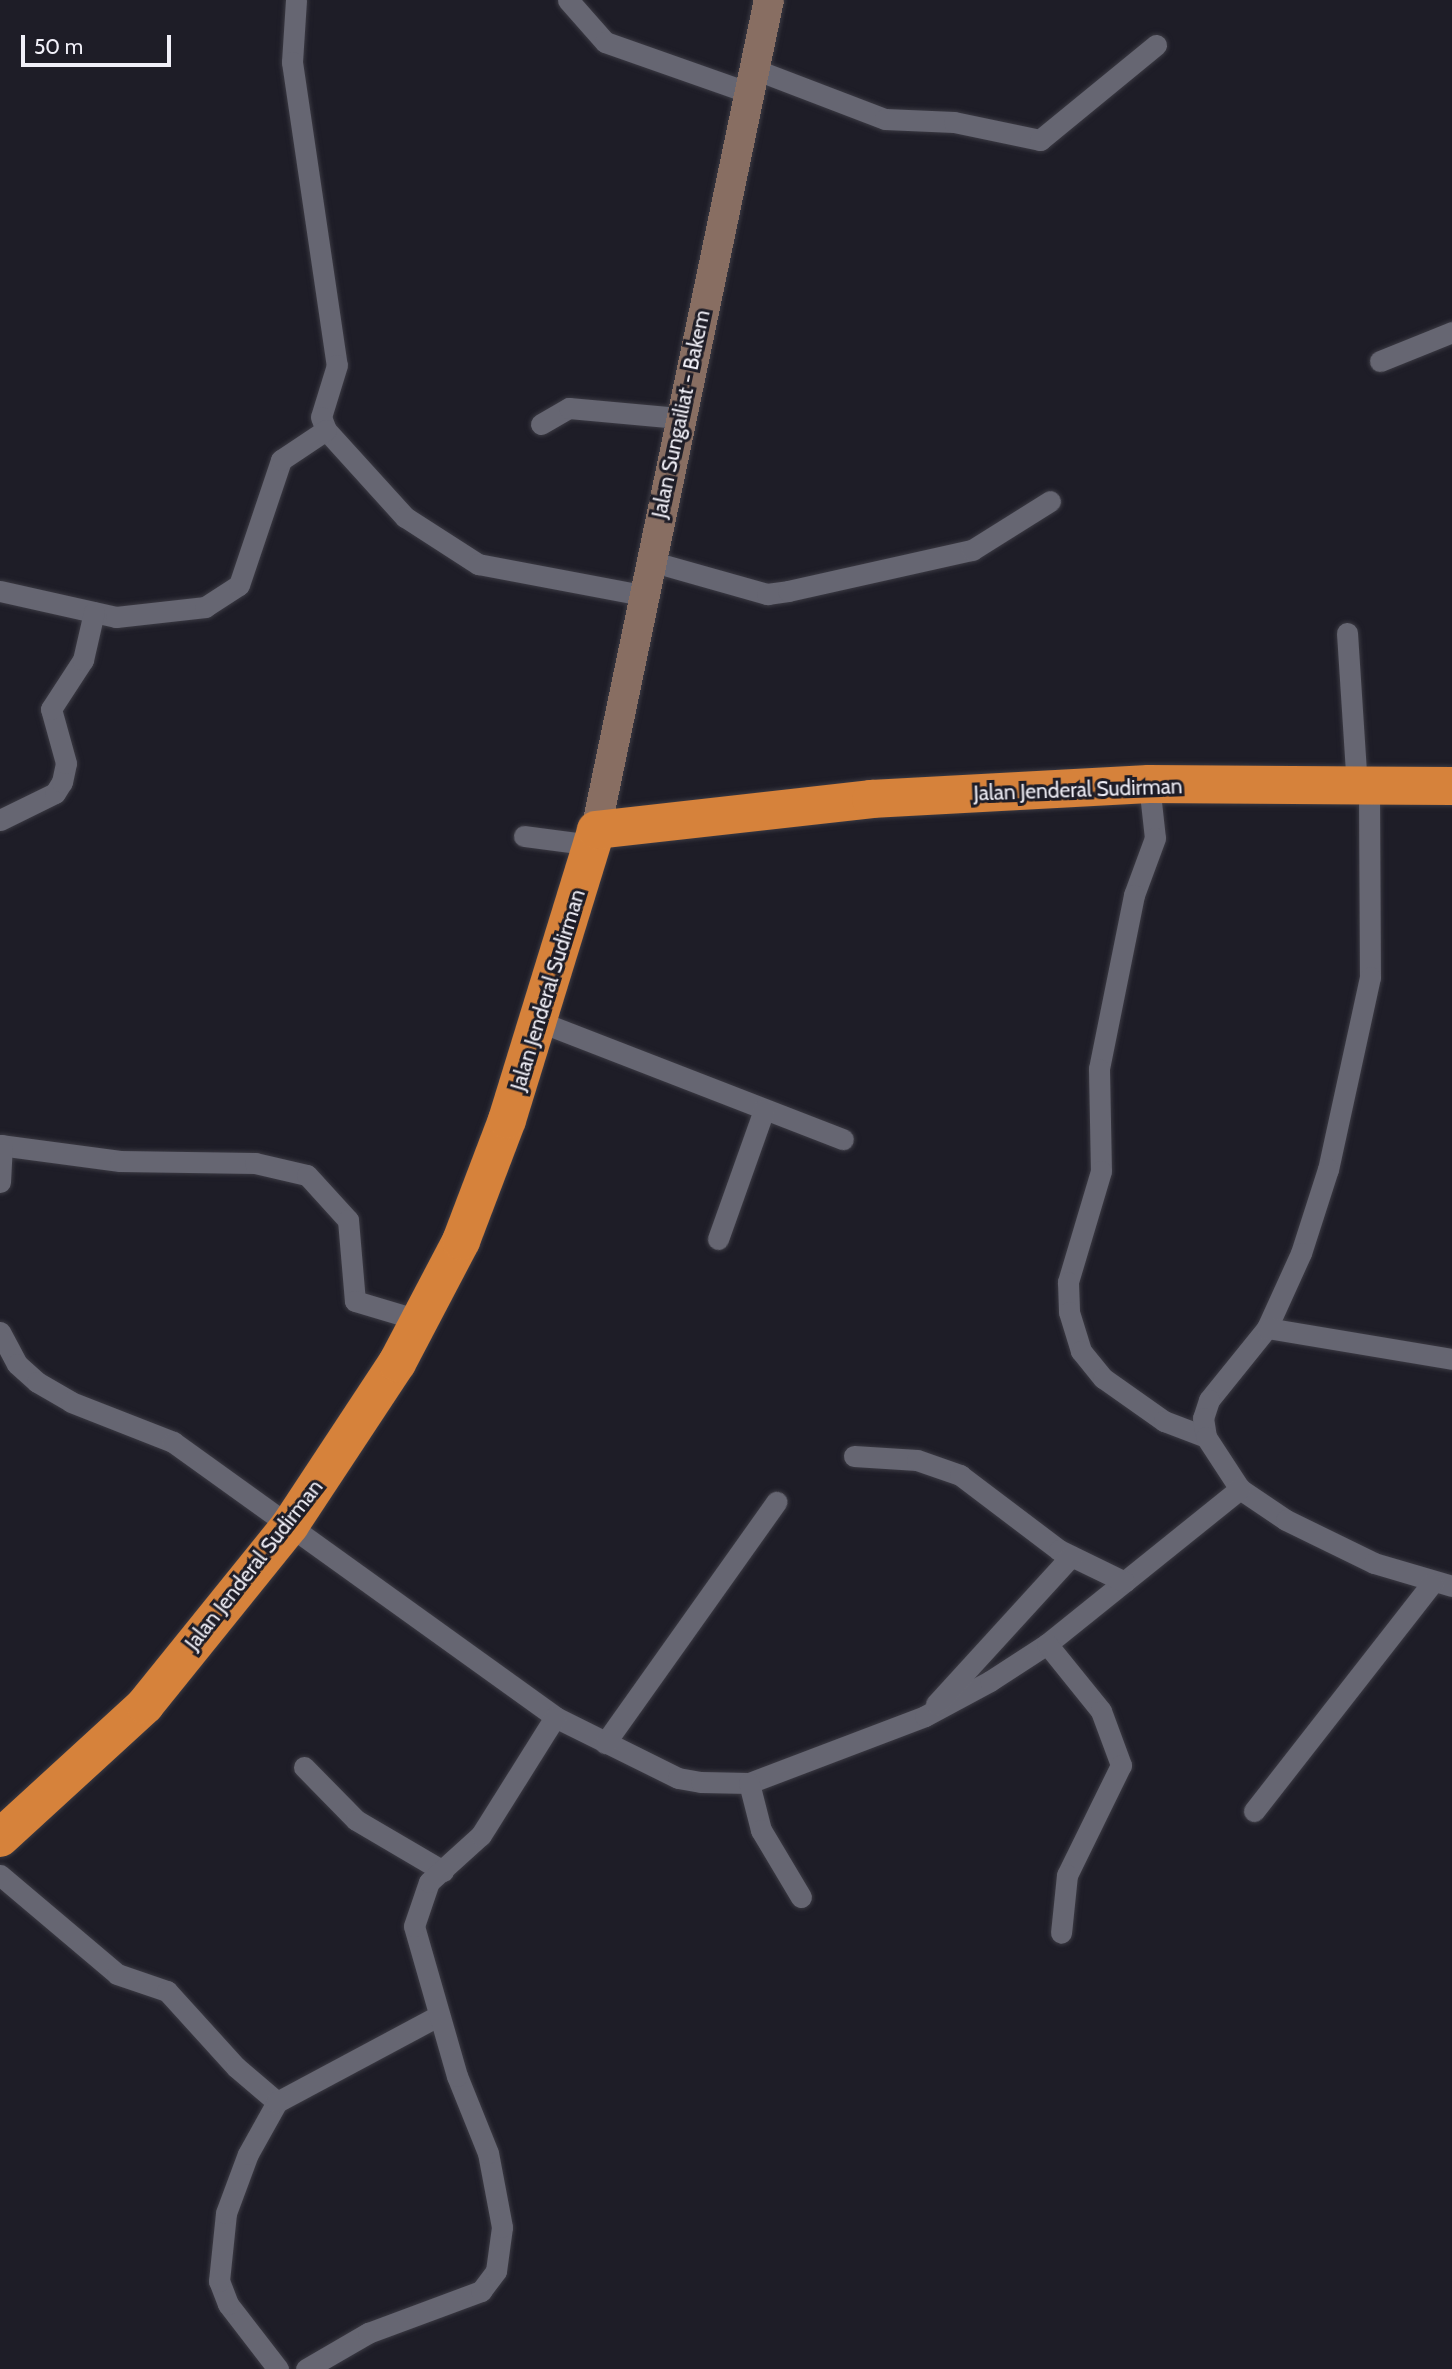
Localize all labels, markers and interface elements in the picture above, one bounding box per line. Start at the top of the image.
scale bar [24,21,175,65]
text: 50 m [34,34,83,59]
street label: Jalan Sungailiat - Bakem [647,308,715,520]
street label: Jalan Jenderal Sudirman [973,774,1183,806]
street label: Jalan Jenderal Sudirman [505,886,591,1094]
street label: Jalan Jenderal Sudirman [180,1475,328,1655]

